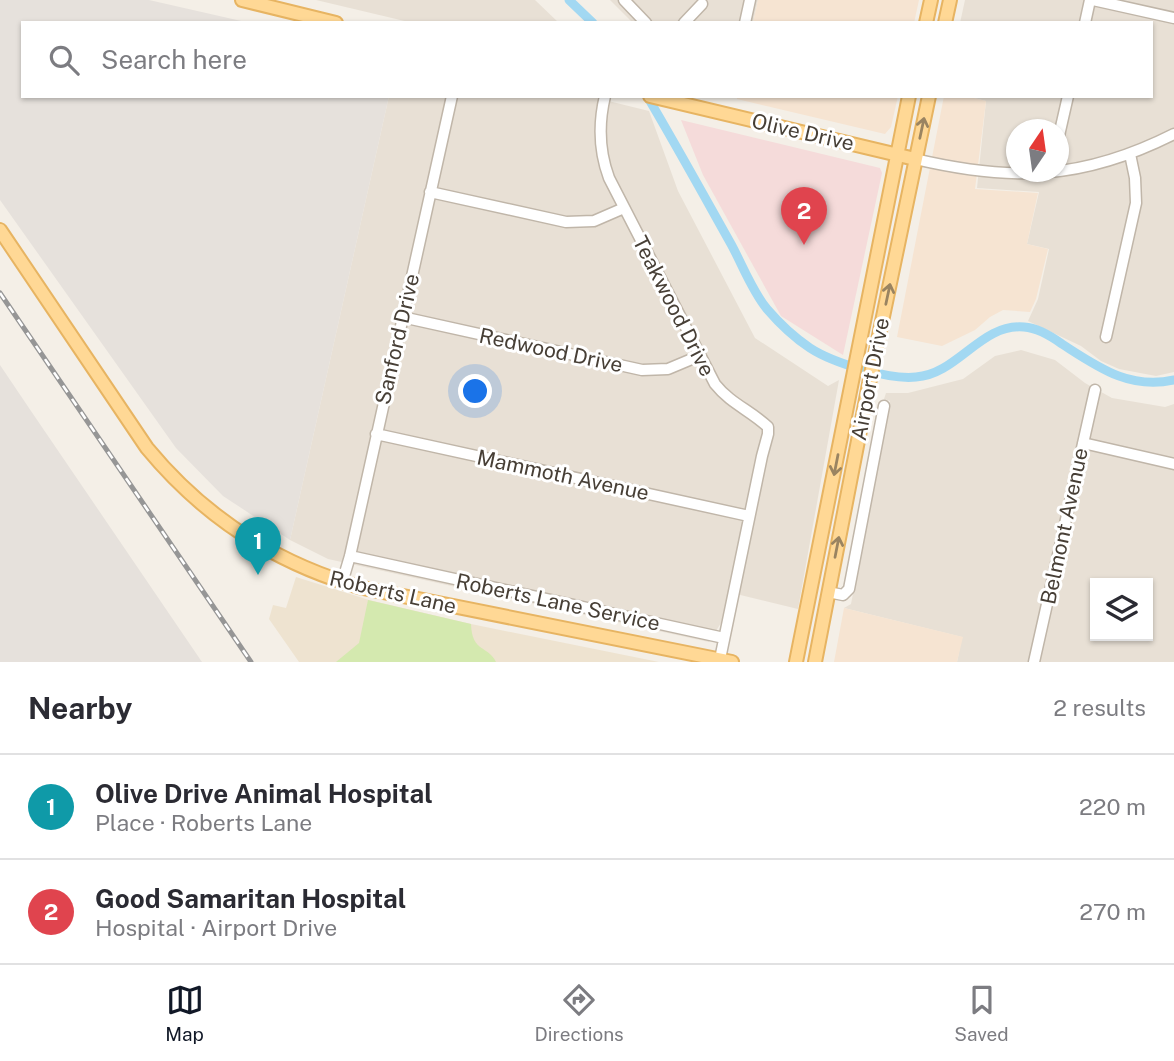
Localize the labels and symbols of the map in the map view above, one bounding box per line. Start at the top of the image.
street label: Olive Drive [749,108,857,156]
one-way arrow [916,117,929,140]
north arrow [1006,119,1069,182]
pin: 2 [781,187,827,245]
street label: Teakwood Drive [628,232,720,380]
street label: Sanford Drive [370,271,424,407]
one-way arrow [881,283,895,306]
street label: Airport Drive [846,316,894,442]
street label: Redwood Drive [477,323,625,377]
your location [458,374,492,408]
street label: Mammoth Avenue [475,445,651,505]
street label: Belmont Avenue [1035,445,1093,607]
one-way arrow [828,453,842,476]
pin: 1 [235,517,281,575]
one-way arrow [831,536,844,559]
street label: Roberts Lane [327,565,459,619]
street label: Roberts Lane Service [454,568,662,636]

